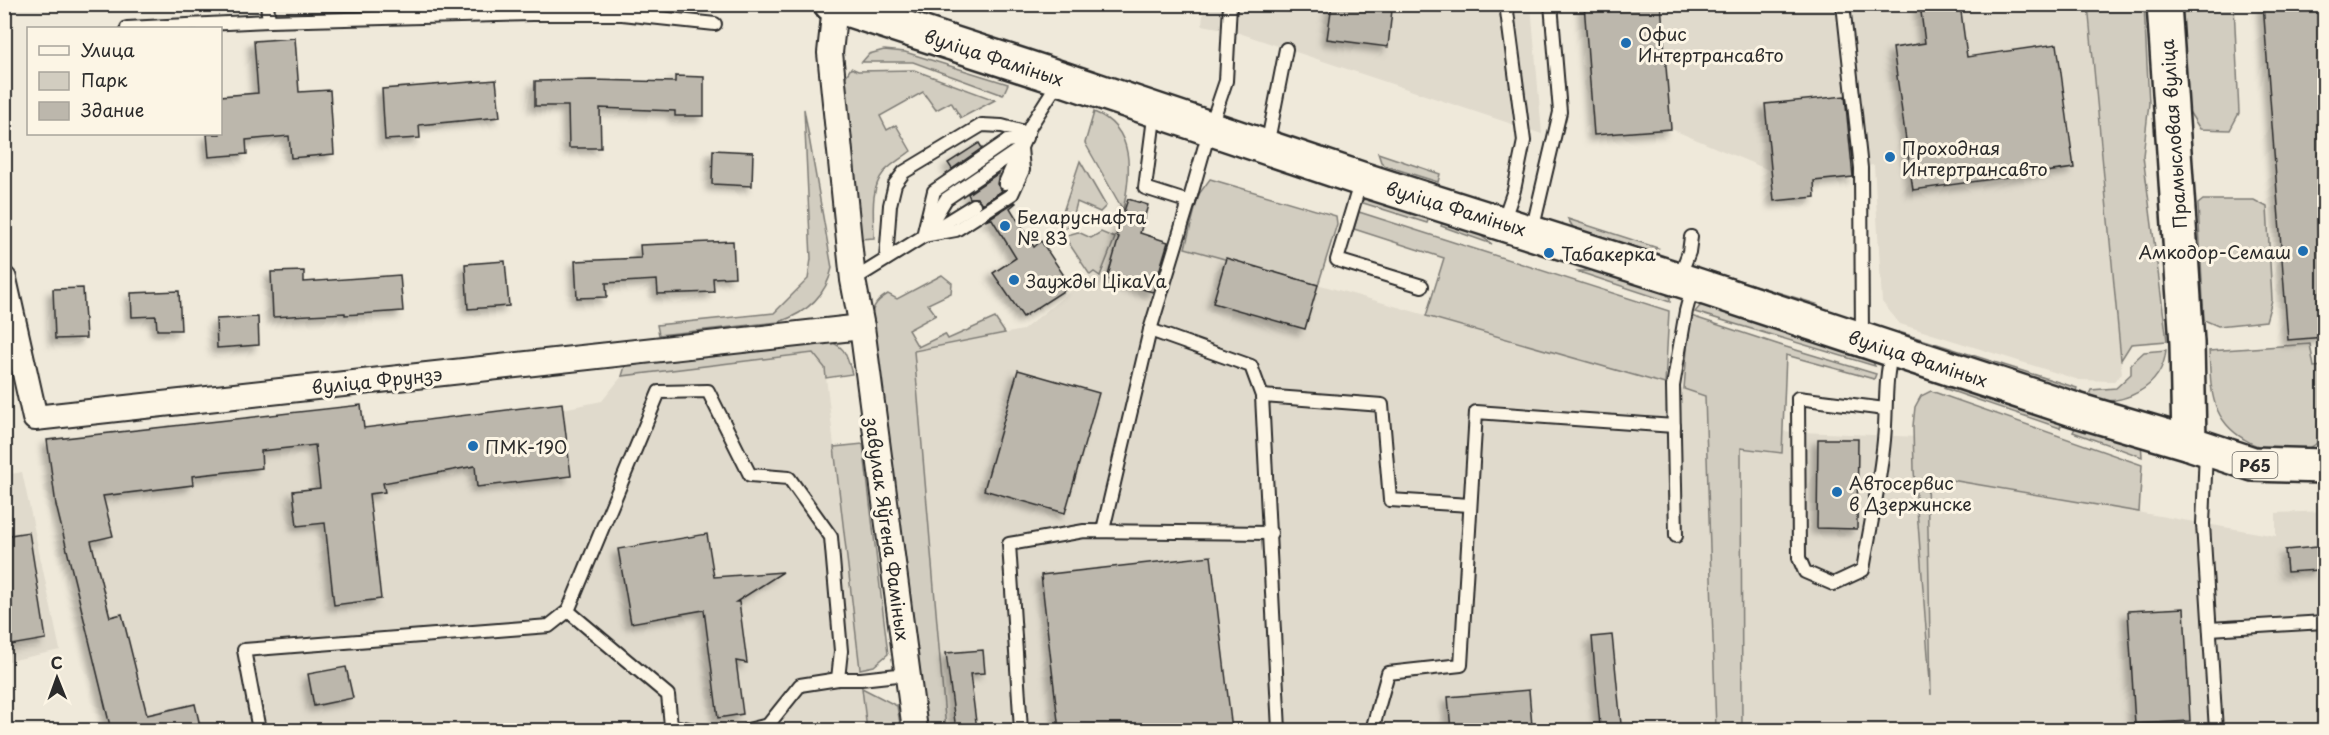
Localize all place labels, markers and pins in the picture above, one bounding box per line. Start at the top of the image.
place label: Офис Интертрансавто [1638,20,1784,68]
marker: Офис Интертрансавто [1619,36,1633,50]
place label: Проходная Интертрансавто [1902,134,2048,182]
marker: Проходная Интертрансавто [1883,150,1897,164]
place label: Беларуснафта № 83 [1017,203,1146,251]
marker: Беларуснафта № 83 [998,219,1012,233]
place label: Амкодор-Семаш [2138,238,2291,265]
place label: Табакерка [1561,240,1657,267]
marker: Амкодор-Семаш [2296,244,2310,258]
marker: Табакерка [1542,246,1556,260]
place label: Заужды ЦікаVа [1026,267,1168,294]
marker: Заужды ЦікаVа [1007,273,1021,287]
place label: ПМК-190 [485,433,567,460]
marker: ПМК-190 [466,439,480,453]
place label: Автосервис в Дзержинске [1849,469,1972,517]
marker: Автосервис в Дзержинске [1830,485,1844,499]

